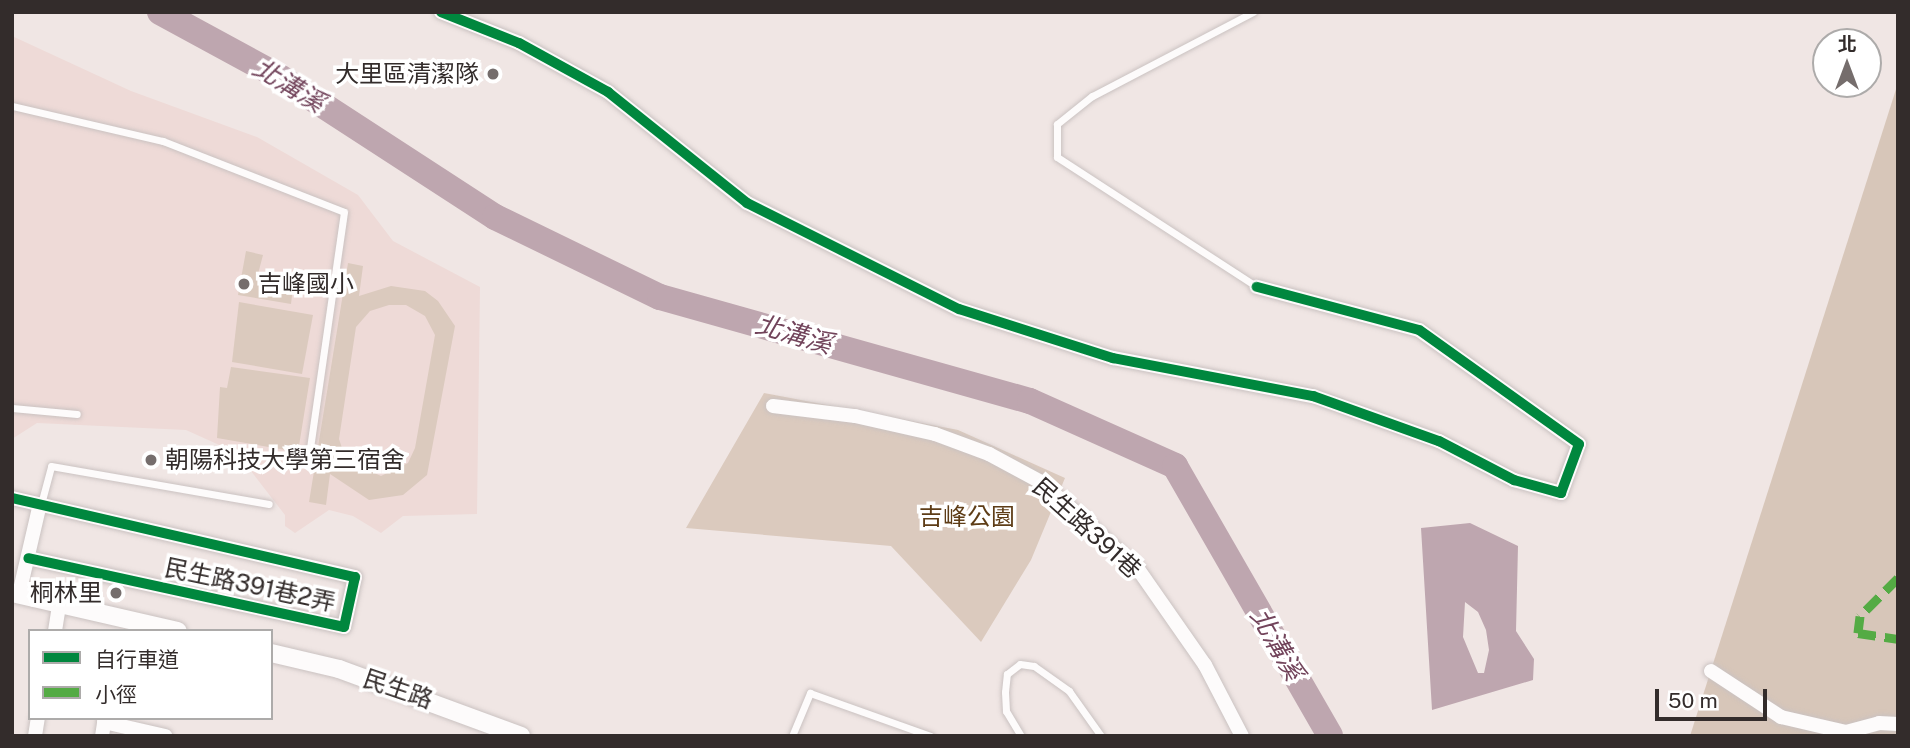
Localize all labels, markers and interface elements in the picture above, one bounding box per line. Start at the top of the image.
north arrow [1812,28,1882,98]
text: 北 [1837,33,1857,55]
water label: 北溝溪 [248,52,330,118]
place label: 大里區清潔隊 [335,60,479,88]
marker: 大里區清潔隊 [485,66,501,82]
place label: 吉峰國小 [258,270,354,298]
marker: 吉峰國小 [236,276,252,292]
water label: 北溝溪 [752,308,836,360]
place label: 朝陽科技大學第三宿舍 [165,446,405,474]
marker: 朝陽科技大學第三宿舍 [143,452,159,468]
street label: 民生路391巷 [1027,472,1147,584]
park label: 吉峰公園 [919,503,1015,531]
street label: 民生路391巷2弄 [162,553,338,617]
place label: 桐林里 [30,579,102,607]
marker: 桐林里 [108,585,124,601]
water label: 北溝溪 [1244,602,1310,686]
legend [28,629,273,720]
text: 自行車道 [95,647,179,672]
street label: 民生路 [359,664,437,714]
scale bar [1658,674,1770,718]
text: 小徑 [95,682,137,707]
text: 50 m [1668,688,1718,713]

